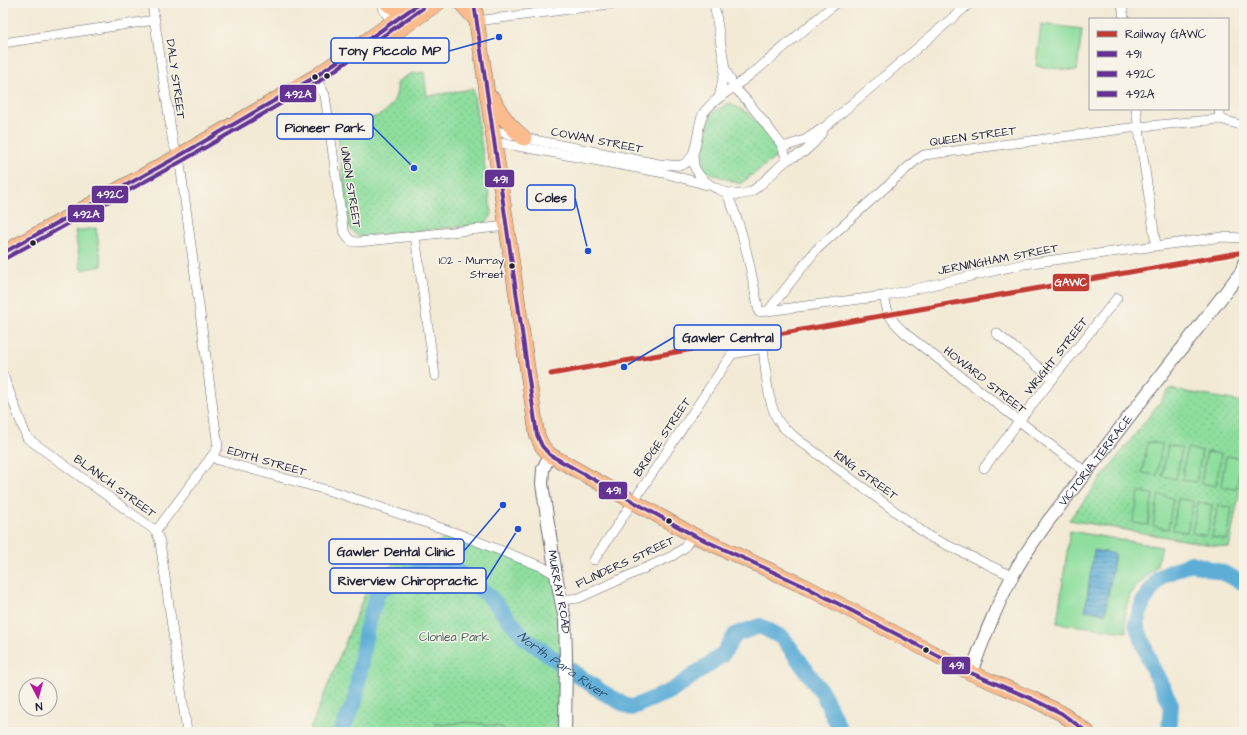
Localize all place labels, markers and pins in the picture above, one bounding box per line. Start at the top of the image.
callout: Tony Piccolo MP [331,38,449,63]
unlabelled marker [322,71,332,81]
unlabelled marker [310,72,320,82]
callout: Pioneer Park [277,114,373,139]
callout: Coles [527,185,575,210]
unlabelled marker [28,238,38,248]
place label: 102 - Murray Street [439,253,505,282]
marker: 102 - Murray Street [507,261,517,271]
callout: Gawler Central [674,325,781,350]
unlabelled marker [664,516,674,526]
callout: Gawler Dental Clinic [329,539,464,564]
callout: Riverview Chiropractic [330,568,486,593]
unlabelled marker [921,645,931,655]

